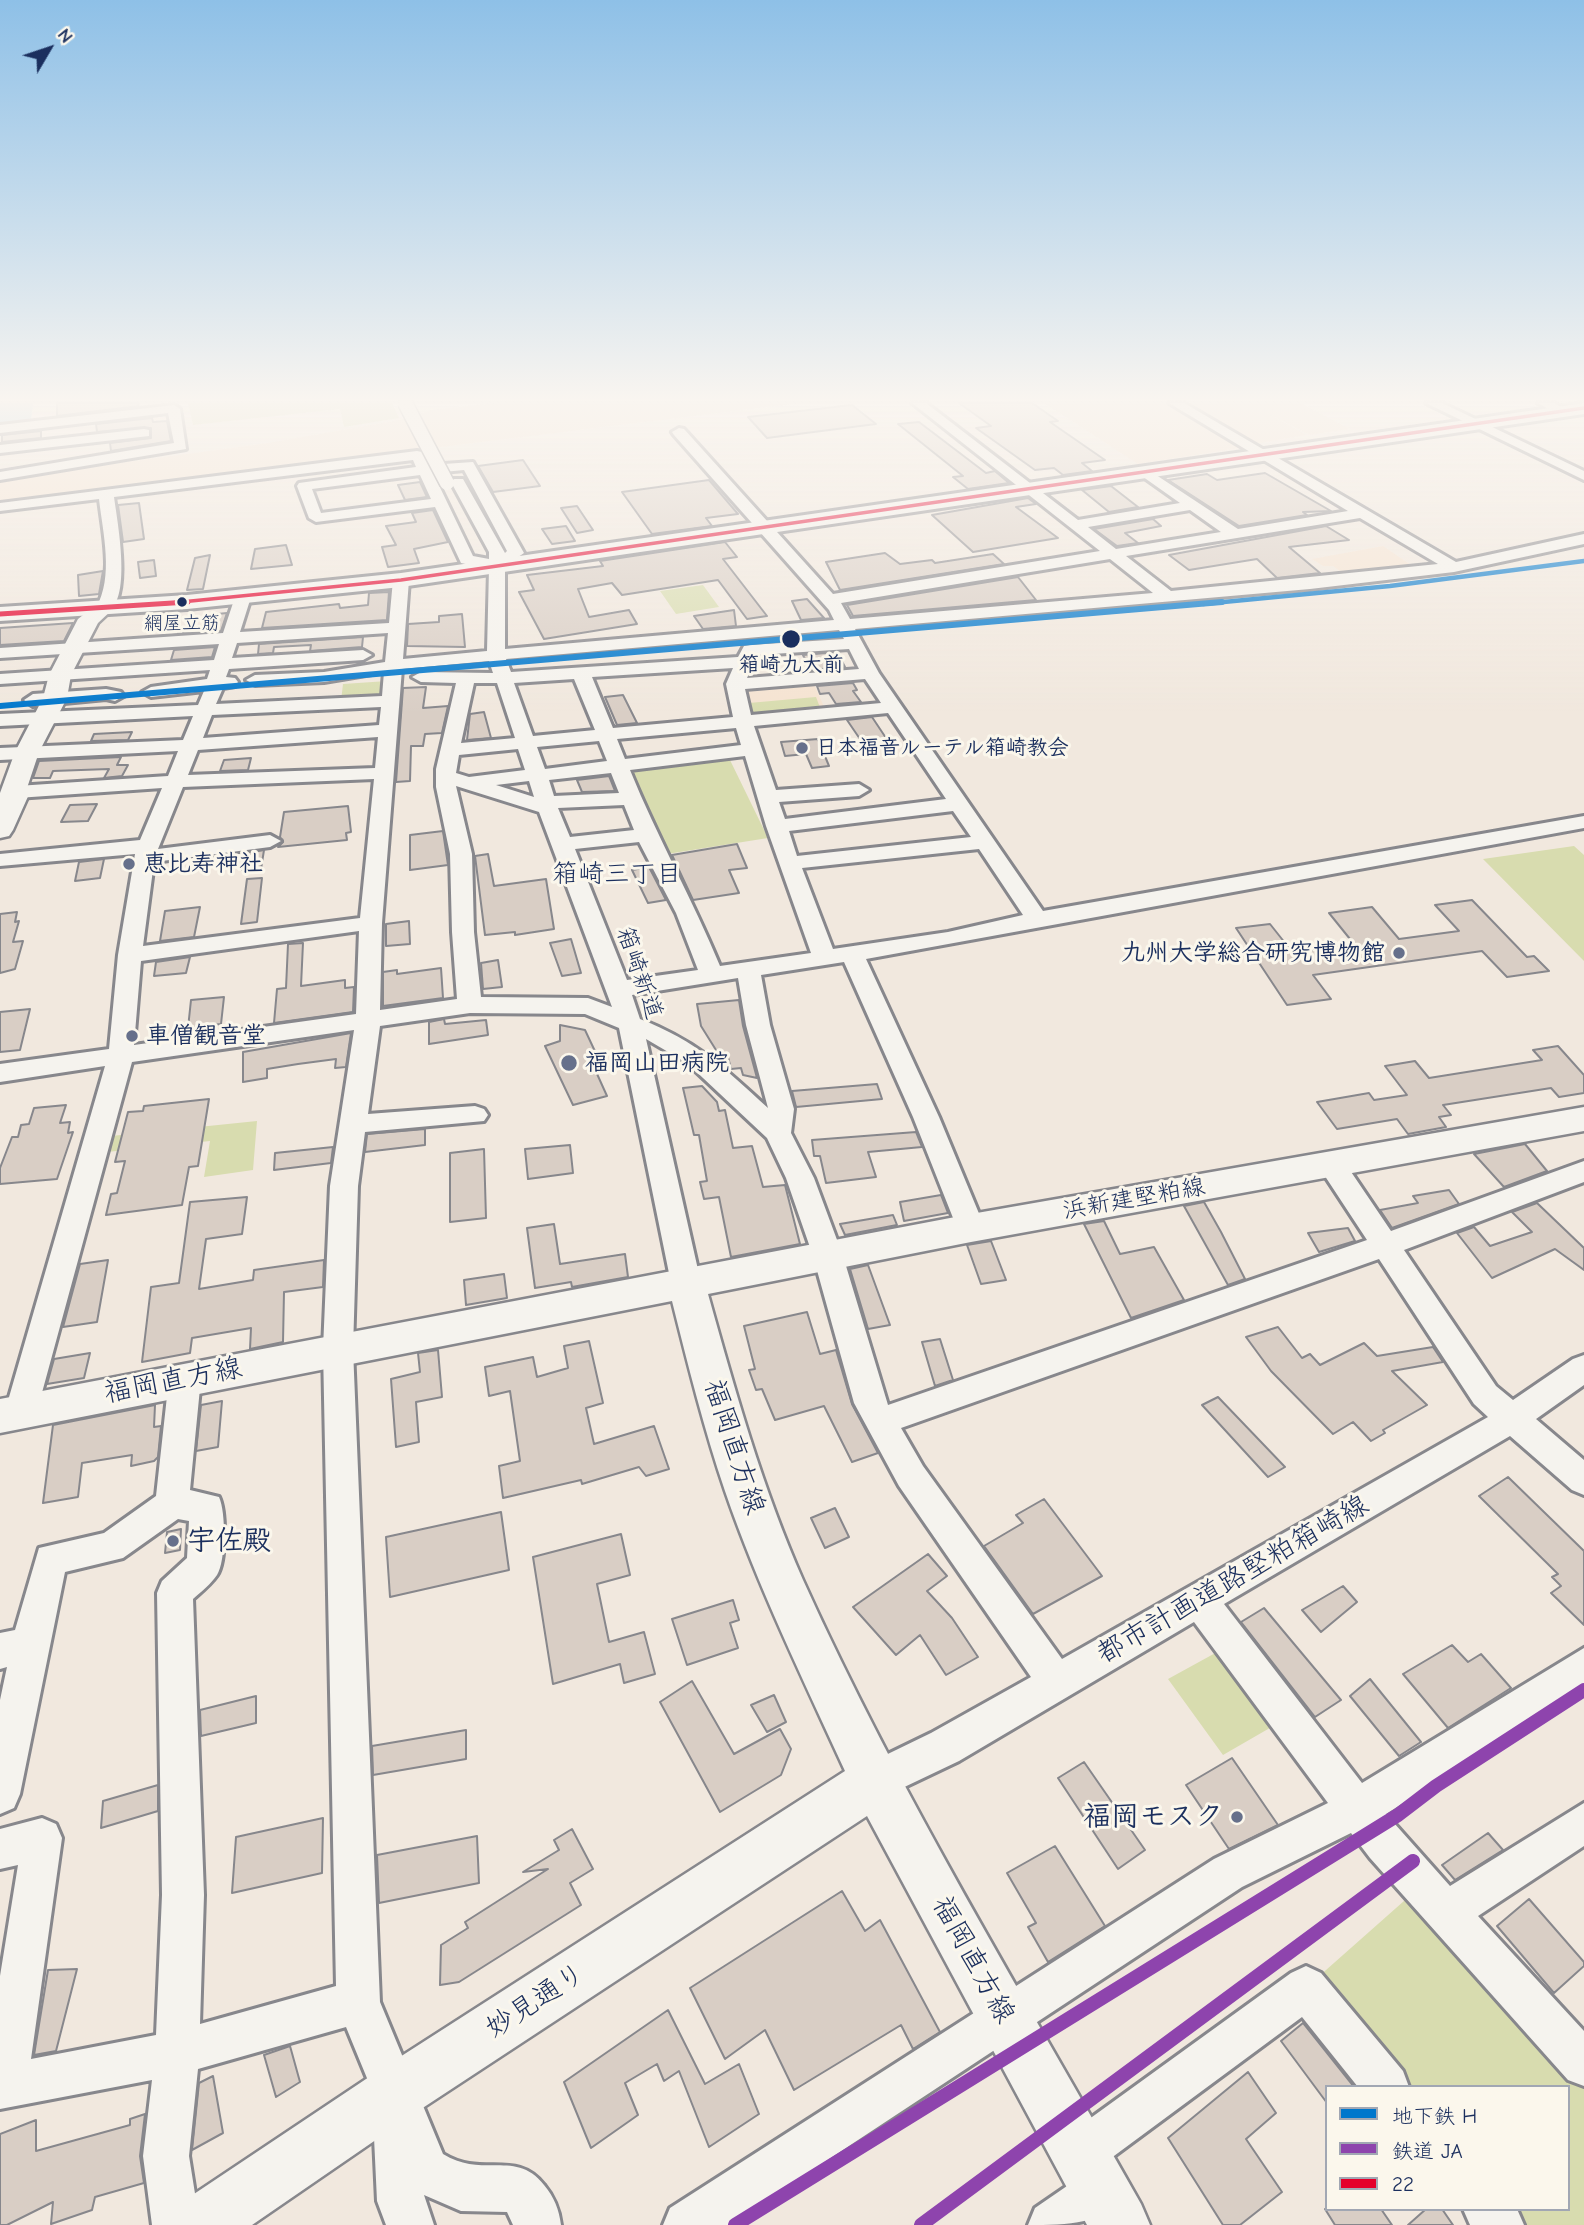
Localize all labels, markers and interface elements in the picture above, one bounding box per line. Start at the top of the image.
north arrow [14,14,84,84]
text: N [53,24,78,48]
marker: 網屋立筋 [175,595,189,609]
place label: 網屋立筋 [144,613,220,635]
marker: 箱崎九大前 [780,628,802,650]
place label: 箱崎九大前 [739,652,843,678]
place label: 日本福音ルーテル箱崎教会 [816,735,1069,761]
marker: 日本福音ルーテル箱崎教会 [794,740,810,756]
place label: 恵比寿神社 [143,850,263,878]
marker: 恵比寿神社 [121,856,137,872]
district label: 箱崎三丁目 [552,859,682,891]
street label: 箱崎新道 [610,923,668,1023]
place label: 九州大学総合研究博物館 [1121,939,1385,967]
marker: 九州大学総合研究博物館 [1391,945,1407,961]
place label: 車僧観音堂 [146,1022,266,1050]
marker: 車僧観音堂 [124,1028,140,1044]
place label: 福岡山田病院 [585,1049,729,1077]
marker: 福岡山田病院 [559,1053,579,1073]
street label: 浜新建堅粕線 [1061,1172,1207,1226]
street label: 福岡直方線 [101,1351,245,1411]
street label: 福岡直方線 [696,1375,772,1519]
street label: 都市計画道路堅粕箱崎線 [1091,1488,1375,1672]
place label: 宇佐殿 [187,1524,271,1558]
marker: 宇佐殿 [165,1533,181,1549]
place label: 福岡モスク [1083,1800,1223,1834]
marker: 福岡モスク [1229,1809,1245,1825]
street label: 福岡直方線 [924,1891,1022,2029]
street label: 妙見通り [480,1956,592,2046]
legend [1325,2085,1570,2211]
text: 地下鉄 H [1392,2104,1477,2128]
text: 鉄道 JA [1392,2139,1463,2163]
text: 22 [1392,2172,1414,2196]

